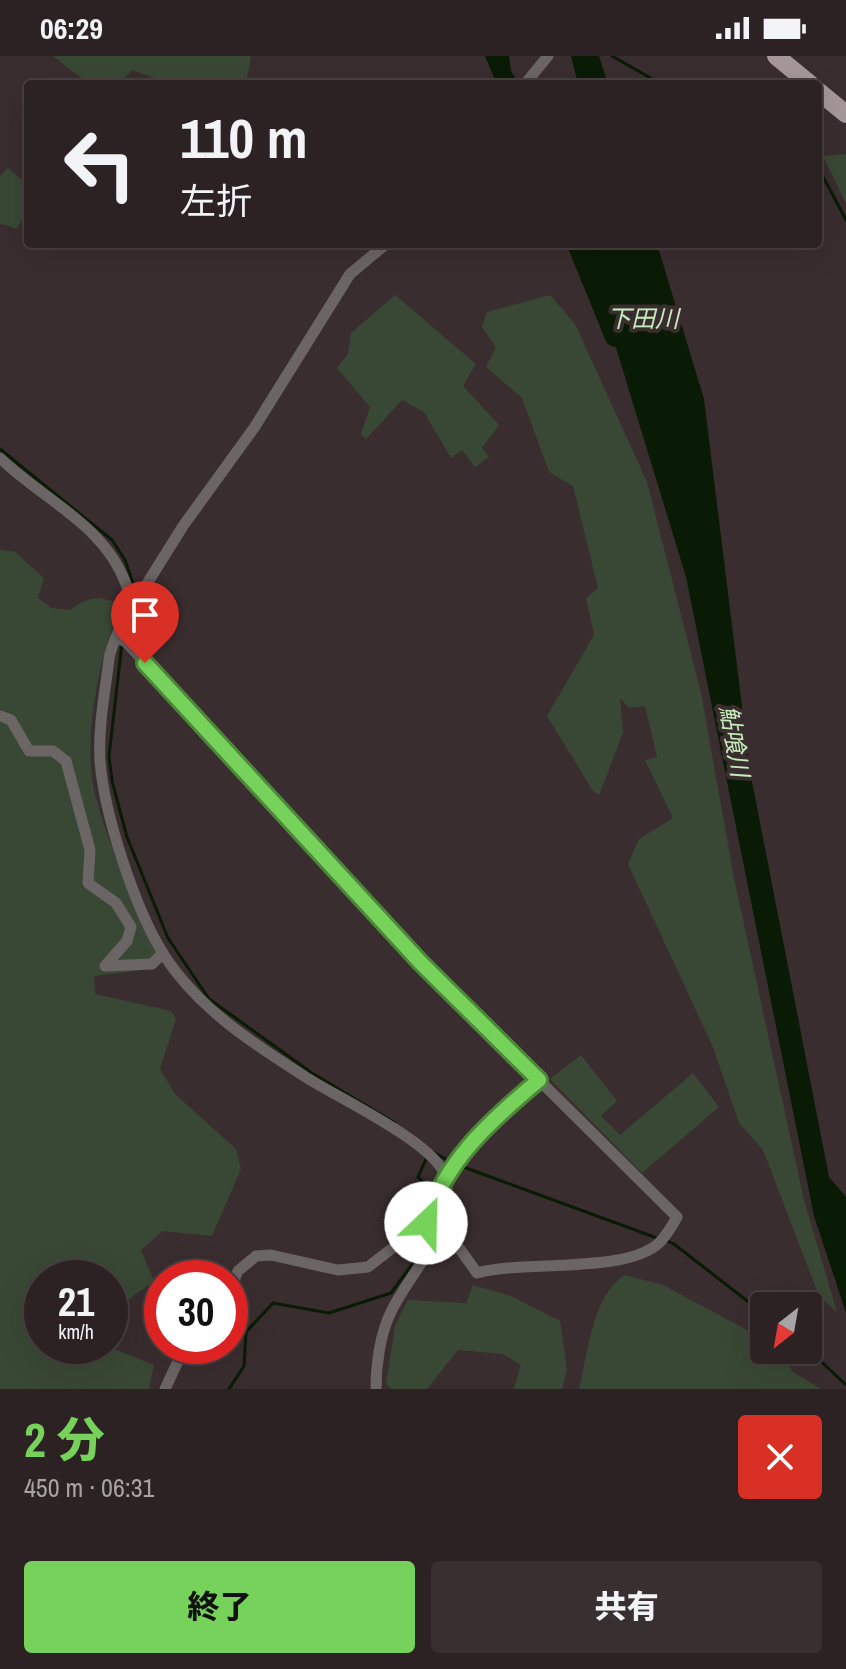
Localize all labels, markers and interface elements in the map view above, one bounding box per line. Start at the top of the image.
text: 06:29 [40,8,103,48]
text: 110 m [180,100,308,175]
icon: left [48,112,152,216]
text: 左折 [180,177,252,225]
water label: 下田川 [607,302,682,334]
pin [111,581,179,663]
icon: arrive [123,593,167,637]
water label: 鮎喰川 [713,703,758,782]
position arrow [384,1181,468,1265]
speed limit sign: 30 [144,1260,248,1364]
text: 21 [58,1275,94,1328]
north arrow [750,1292,822,1364]
map controls [750,1292,822,1364]
text: km/h [58,1318,94,1345]
text: 2 分 [24,1407,105,1472]
button: close [738,1415,822,1499]
text: 450 m · 06:31 [24,1470,154,1505]
button: 終了 [24,1561,415,1653]
button: 共有 [431,1561,822,1653]

